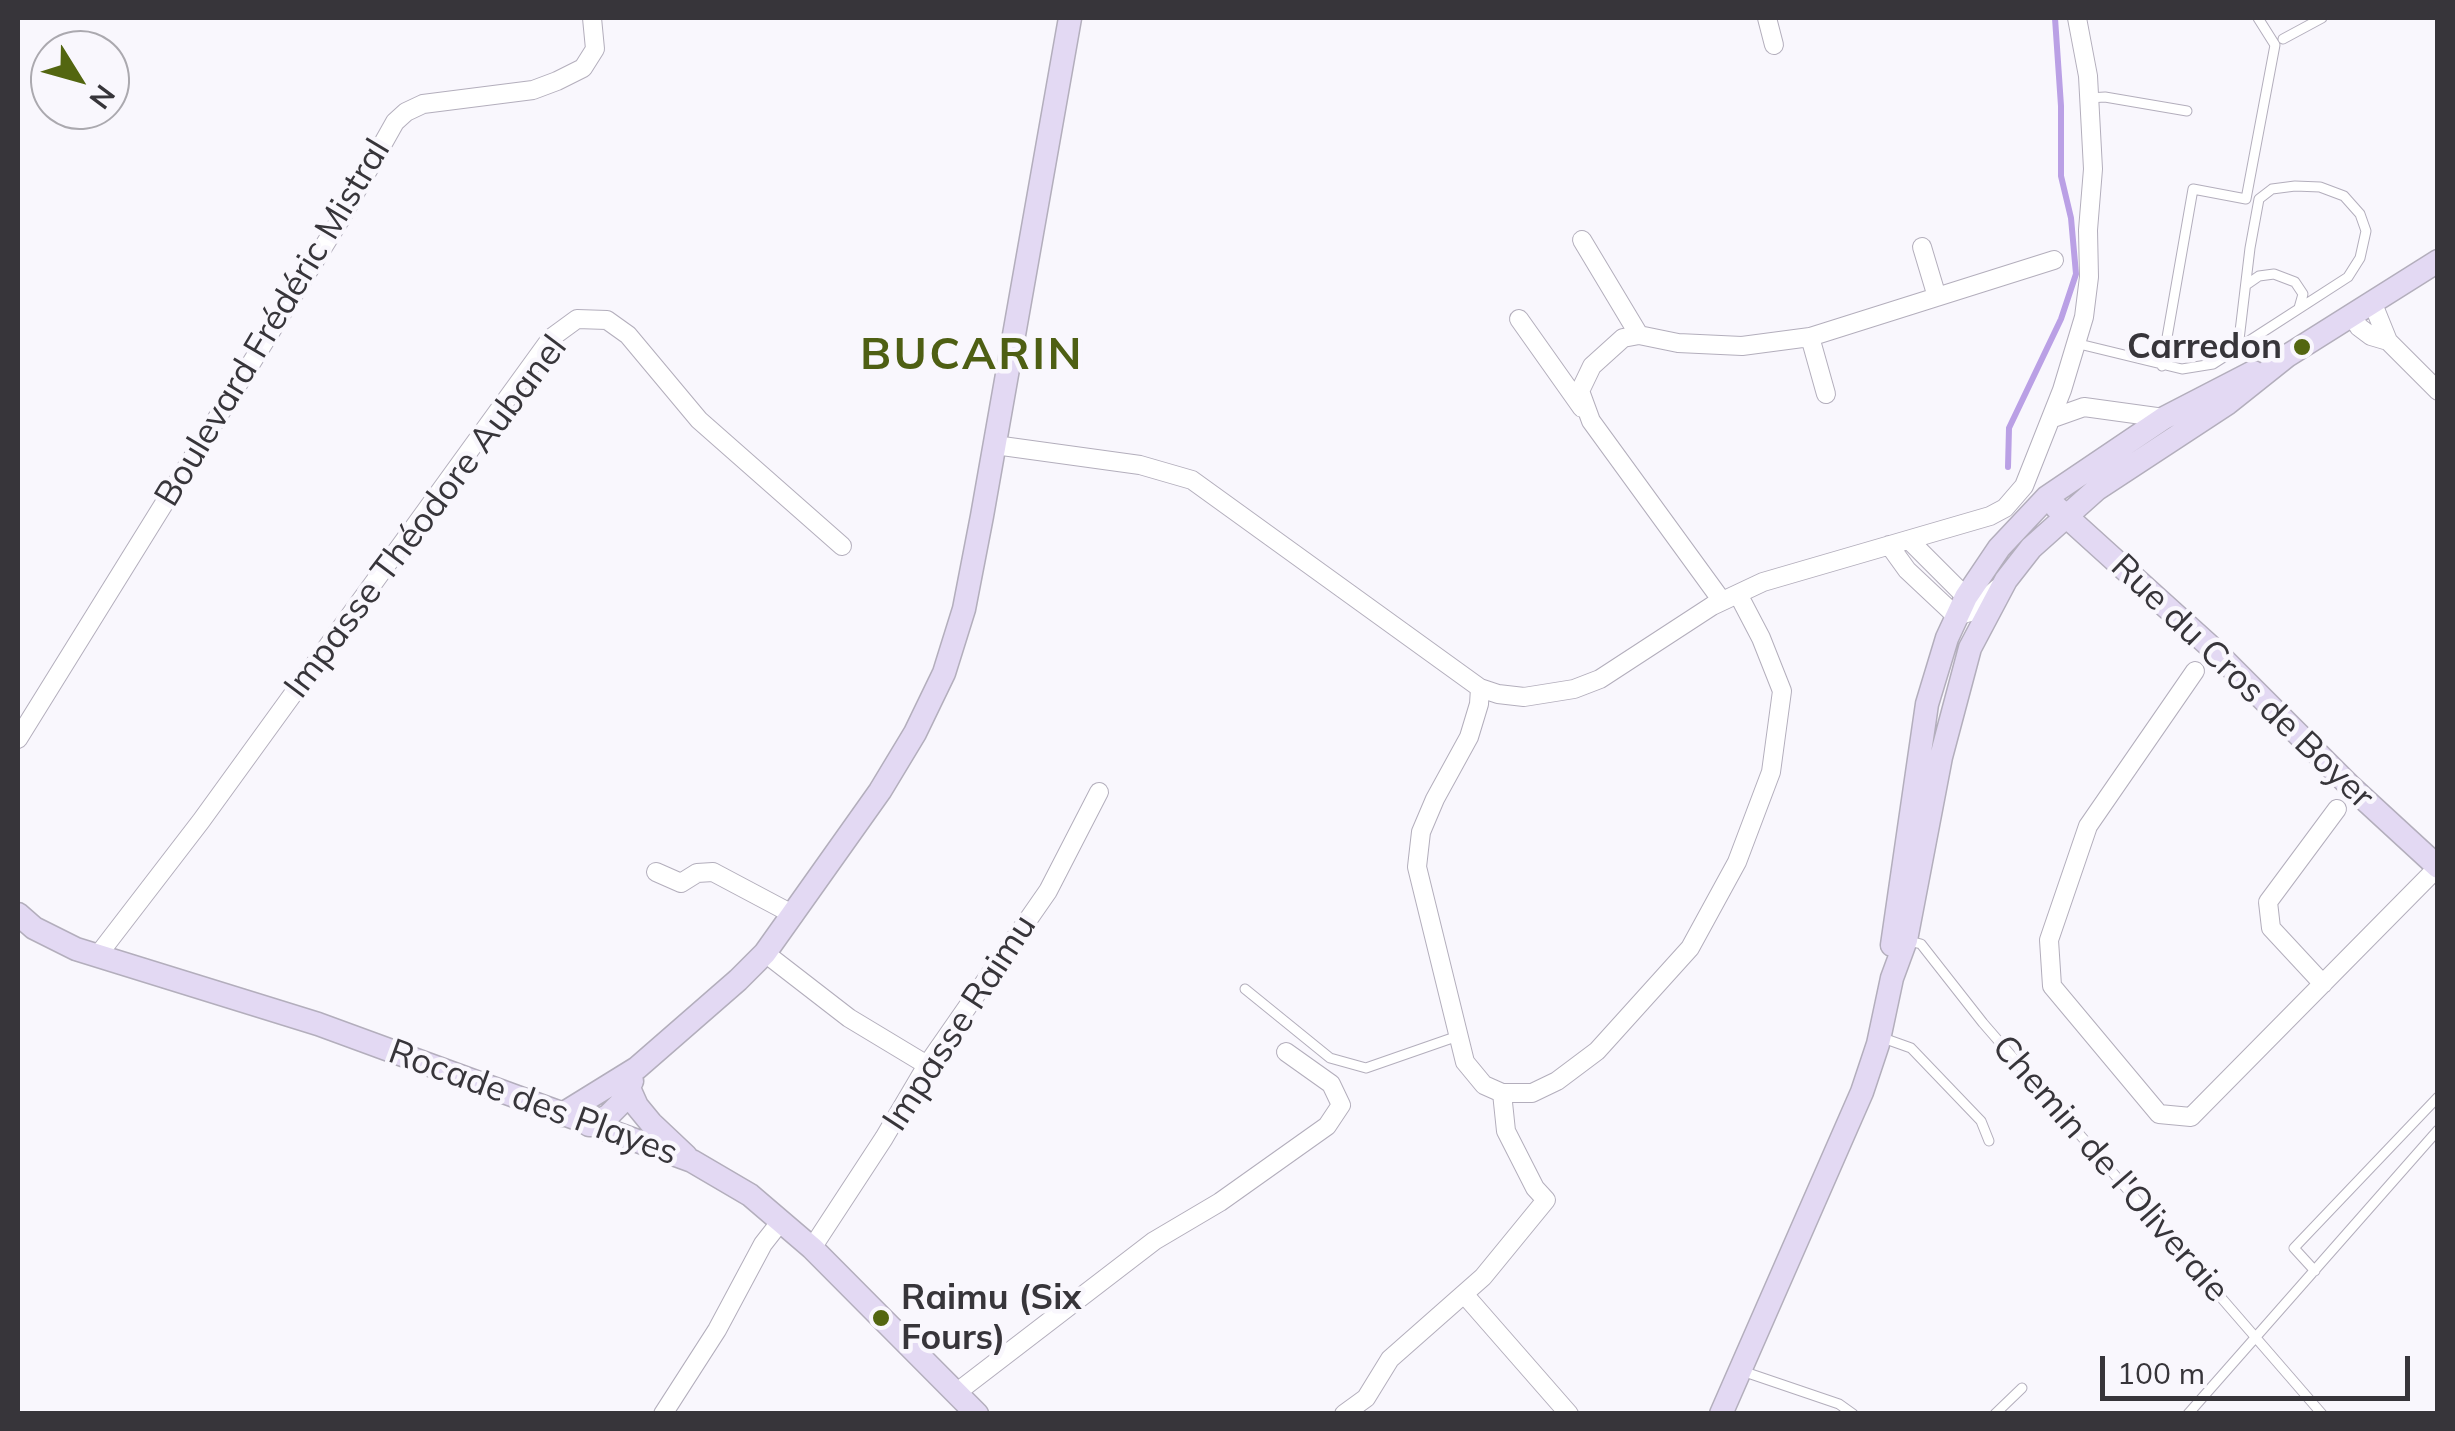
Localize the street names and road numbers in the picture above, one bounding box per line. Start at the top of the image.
street label: Boulevard Frédéric Mistral [147,132,399,514]
street label: Impasse Théodore Aubanel [276,328,576,706]
street label: Rue du Cros de Boyer [2102,546,2382,818]
street label: Impasse Raimu [875,907,1045,1139]
street label: Chemin de l'Oliveraie [1983,1027,2237,1311]
street label: Rocade des Playes [383,1031,683,1175]

